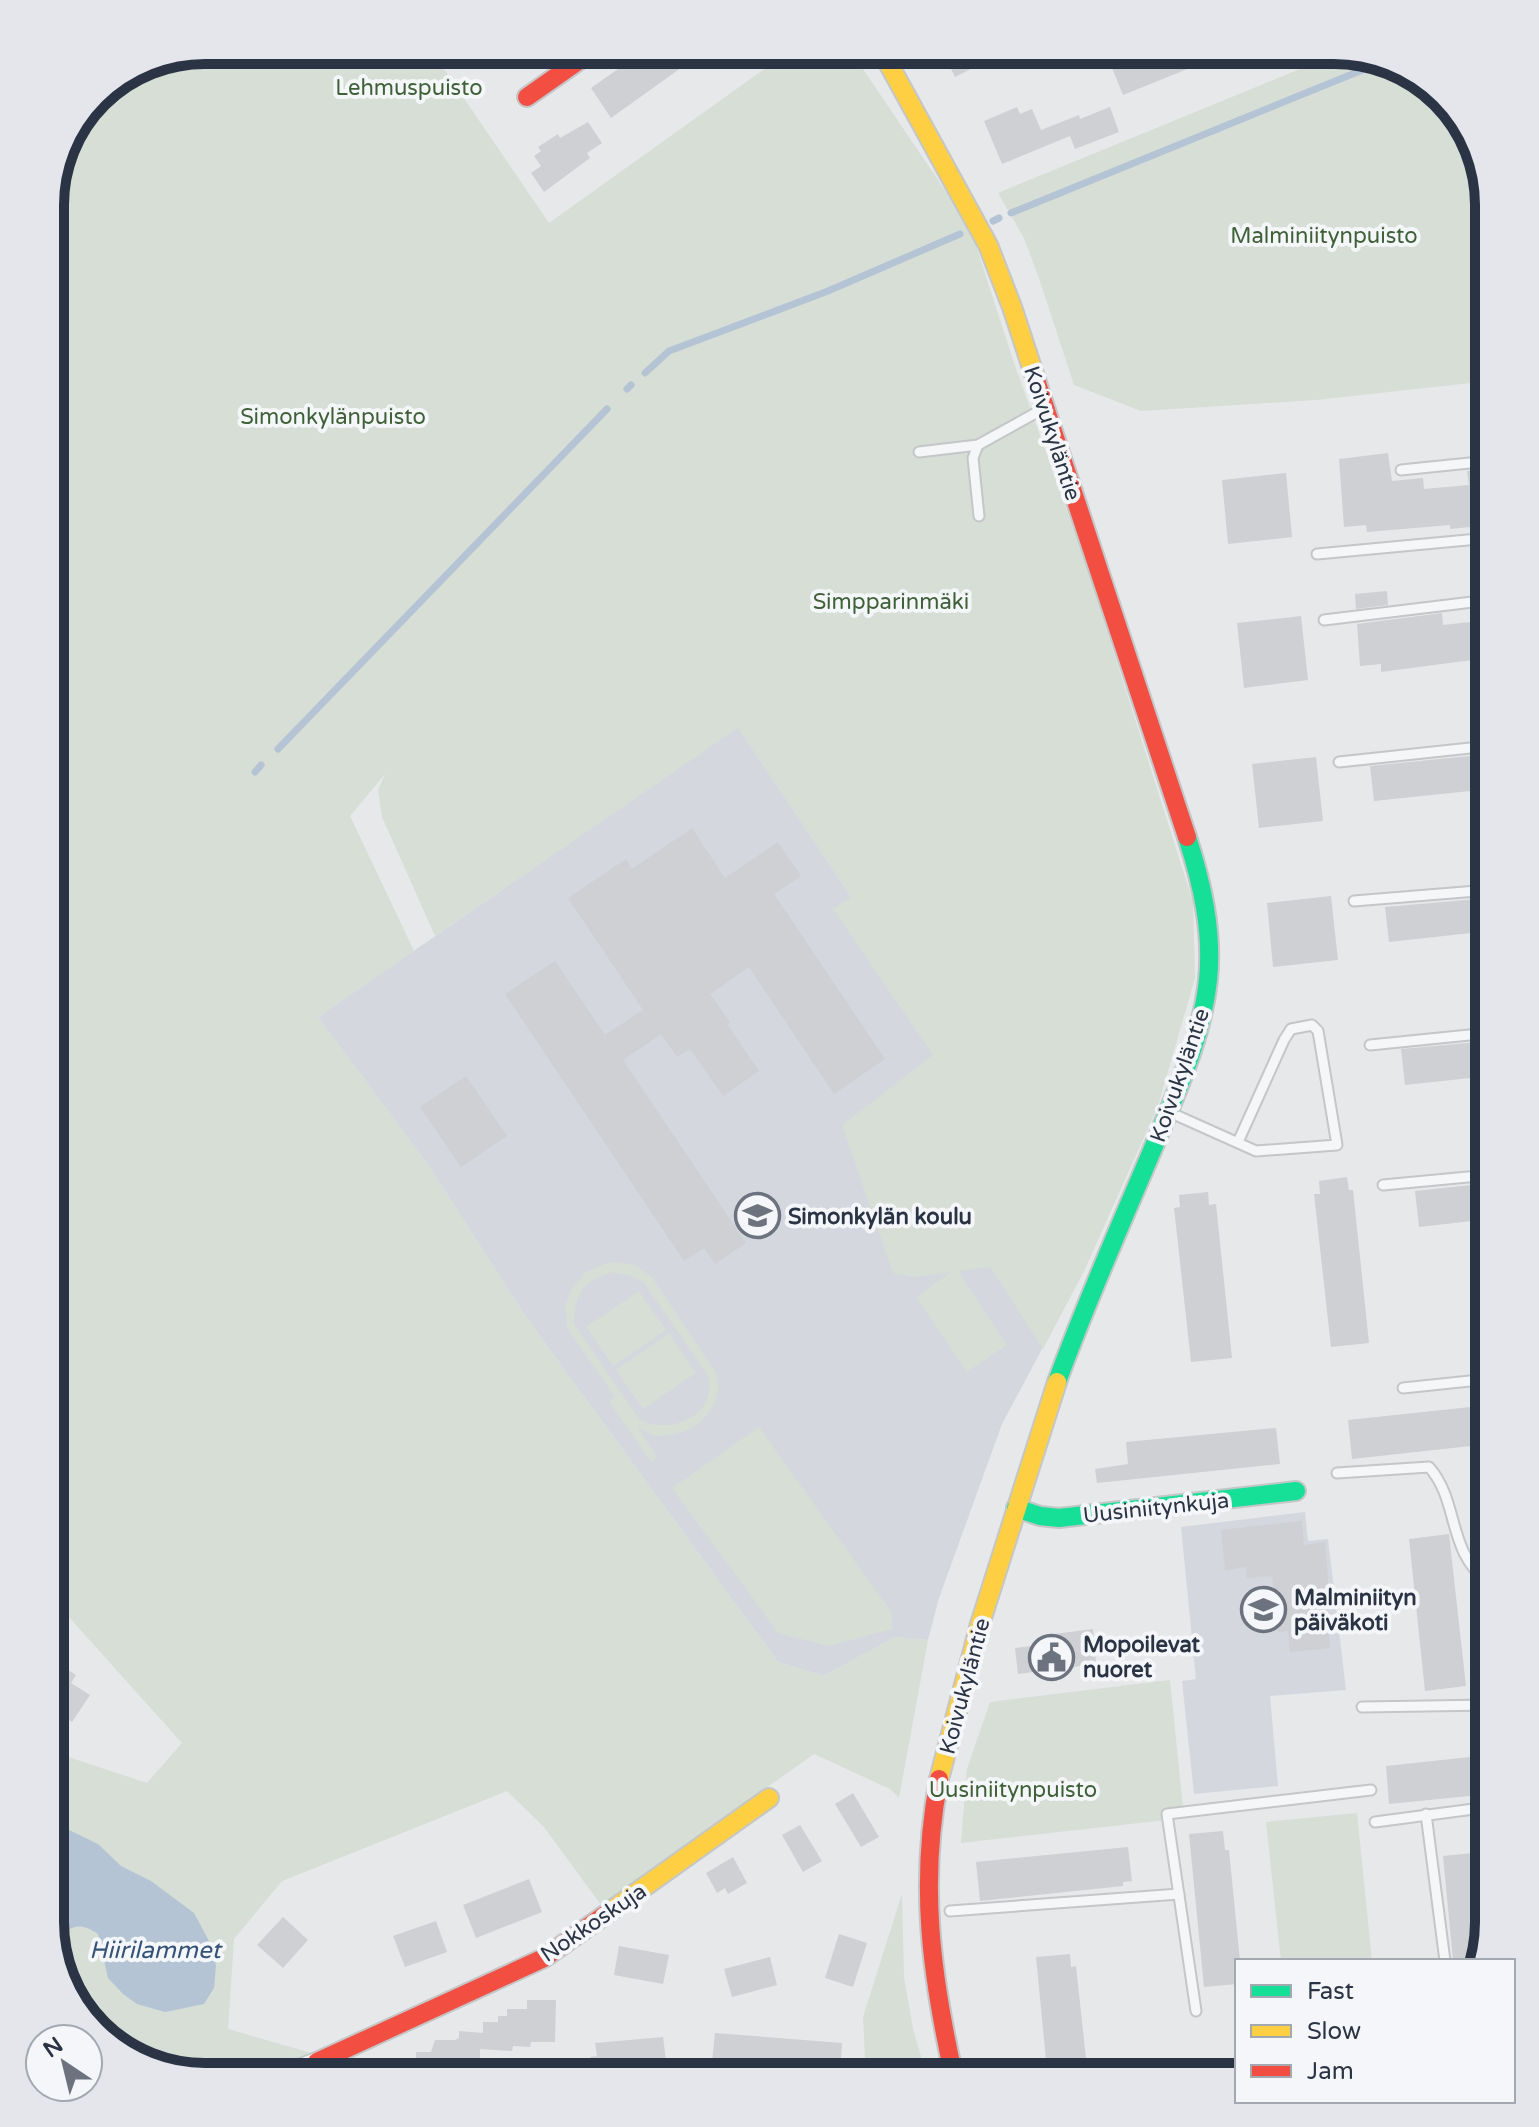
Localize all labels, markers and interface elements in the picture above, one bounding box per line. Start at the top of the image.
park label: Lehmuspuisto [335,75,483,101]
park label: Malminiitynpuisto [1230,223,1418,249]
street label: Koivukyläntie [1018,363,1086,504]
park label: Simonkylänpuisto [240,404,426,430]
park label: Simpparinmäki [813,589,969,615]
street label: Koivukyläntie [1145,1005,1215,1146]
school or university icon: Simonkylän koulu [733,1192,781,1240]
place label: Simonkylän koulu [788,1204,972,1230]
street label: Uusiniitynkuja [1082,1487,1231,1529]
place label: Malminiityn päiväkoti [1294,1585,1417,1636]
school or university icon: Malminiityn päiväkoti [1239,1586,1287,1634]
street label: Koivukyläntie [934,1615,996,1757]
place label: Mopoilevat nuoret [1083,1632,1201,1683]
public building icon: Mopoilevat nuoret [1028,1633,1076,1681]
park label: Uusiniitynpuisto [929,1777,1097,1803]
street label: Nokkoskuja [536,1878,651,1968]
water label: Hiirilammet [89,1936,223,1965]
legend [1235,1959,1515,2103]
text: Fast [1307,1977,1354,2006]
text: Slow [1307,2017,1361,2046]
north arrow [24,2023,104,2103]
text: N [38,2032,68,2063]
text: Jam [1307,2057,1354,2086]

